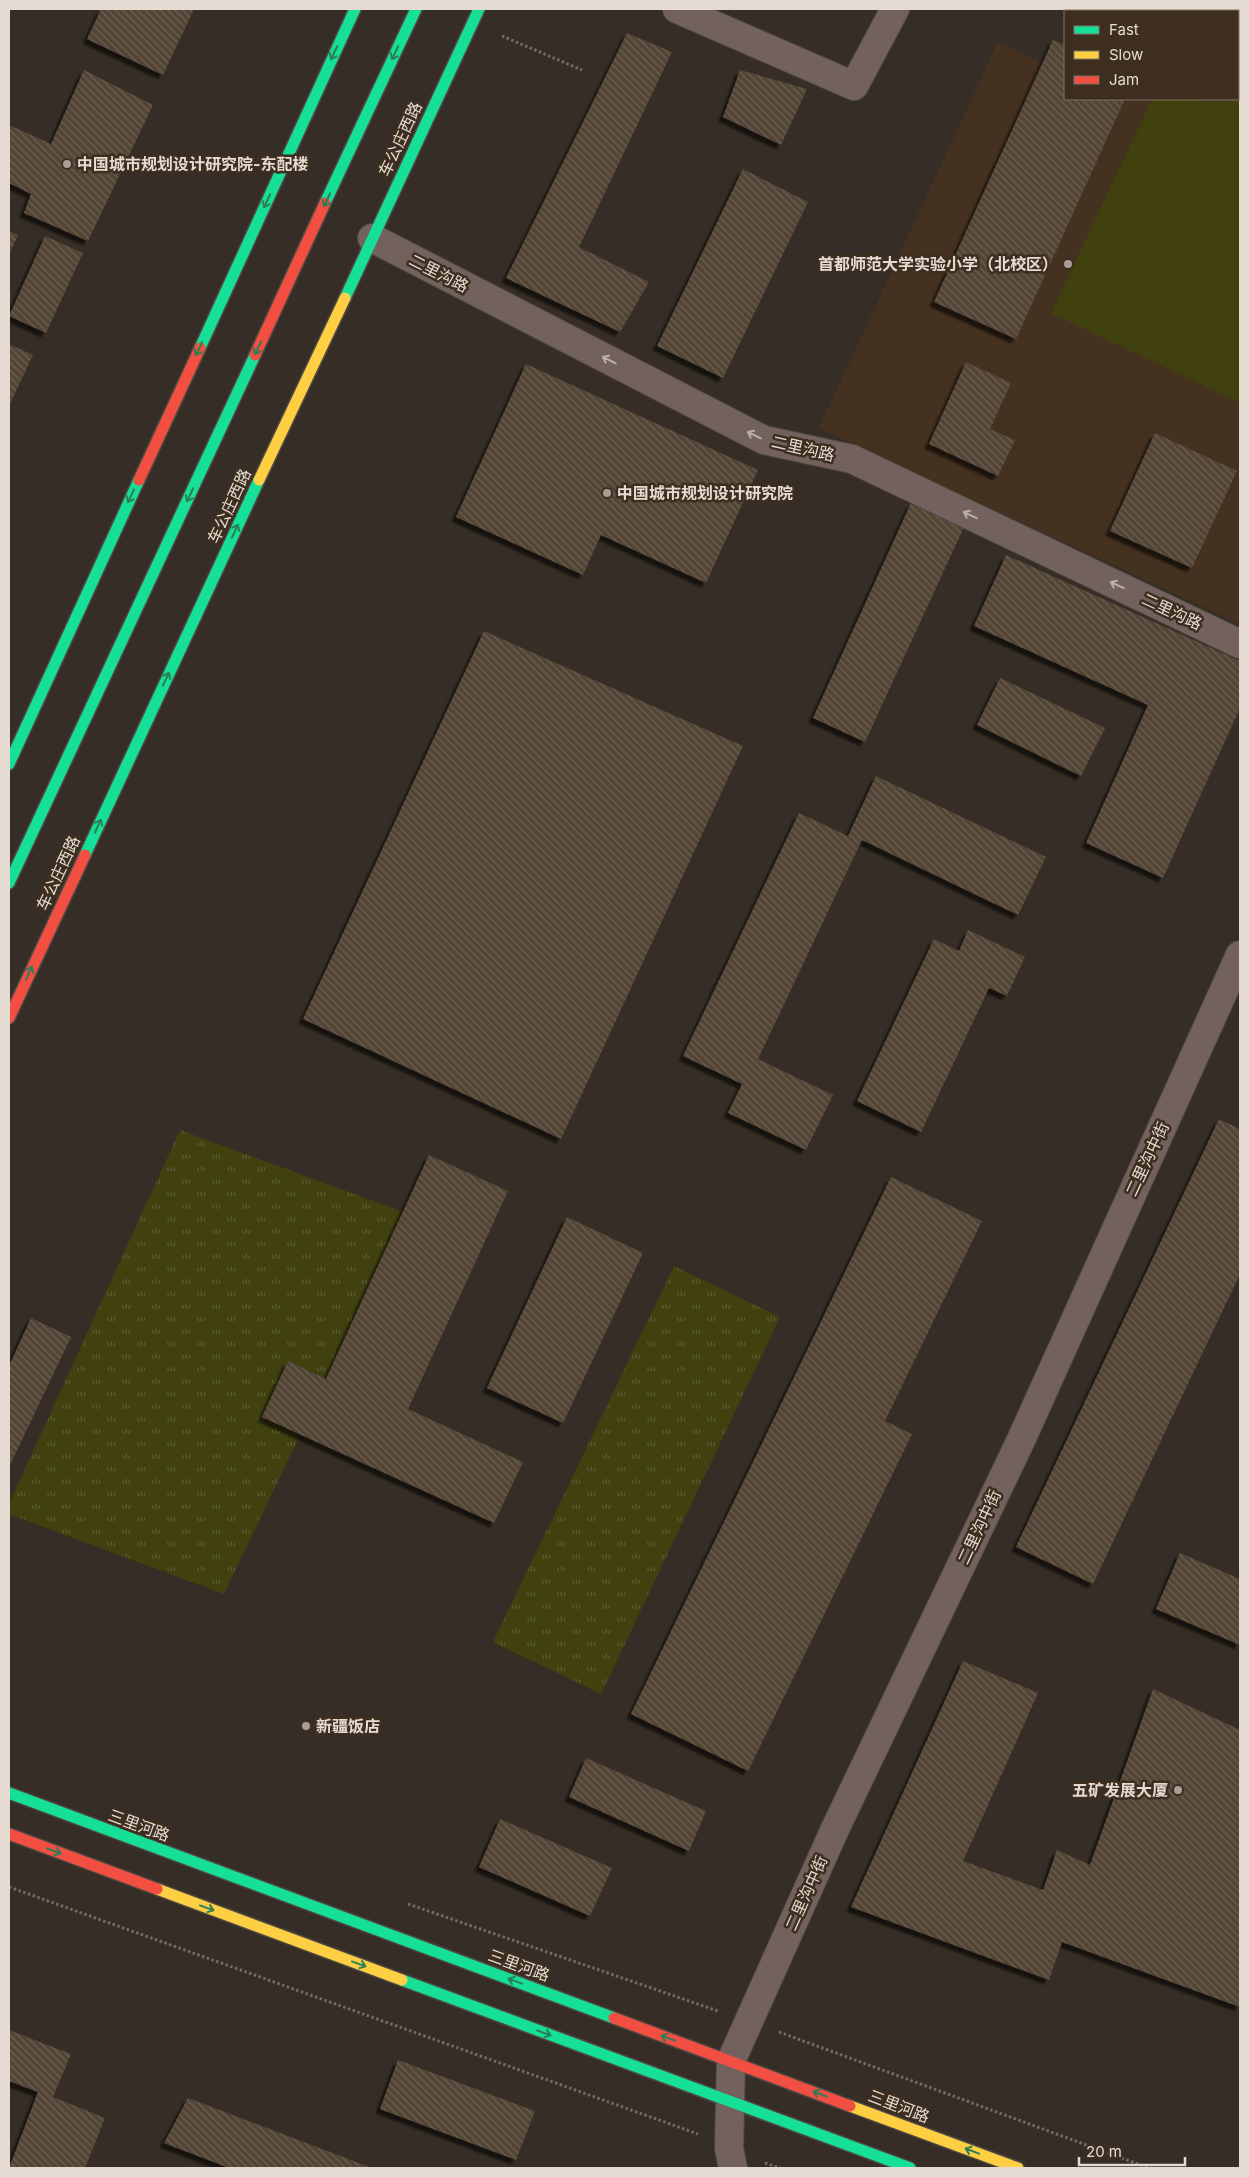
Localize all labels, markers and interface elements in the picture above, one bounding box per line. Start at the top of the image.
legend [1064,10,1239,100]
text: Fast [1109,20,1139,39]
one-way arrow [329,45,339,60]
one-way arrow [390,45,400,60]
text: Slow [1109,45,1143,64]
text: Jam [1109,70,1139,89]
street label: 车公庄西路 [374,99,426,179]
place label: 中国城市规划设计研究院-东配楼 [77,154,309,174]
marker: 中国城市规划设计研究院-东配楼 [61,158,73,170]
one-way arrow [322,192,331,207]
one-way arrow [261,193,271,208]
street label: 二里沟路 [406,250,472,296]
place label: 首都师范大学实验小学（北校区） [818,254,1058,274]
marker: 首都师范大学实验小学（北校区） [1062,258,1074,270]
one-way arrow [253,340,263,355]
one-way arrow [194,341,203,356]
one-way arrow [602,355,617,365]
one-way arrow [747,430,762,439]
street label: 二里沟路 [770,431,836,465]
street label: 车公庄西路 [203,466,255,546]
place label: 中国城市规划设计研究院 [617,483,793,503]
one-way arrow [184,487,194,502]
marker: 中国城市规划设计研究院 [601,487,613,499]
one-way arrow [126,488,136,503]
one-way arrow [963,510,978,520]
one-way arrow [231,524,240,539]
one-way arrow [1110,580,1125,589]
street label: 二里沟路 [1139,588,1205,634]
one-way arrow [162,672,172,687]
one-way arrow [94,819,103,834]
street label: 车公庄西路 [32,833,84,913]
one-way arrow [25,966,35,981]
street label: 二里沟中街 [1121,1119,1173,1199]
street label: 二里沟中街 [953,1487,1005,1567]
place label: 新疆饭店 [316,1716,380,1736]
marker: 新疆饭店 [300,1720,312,1732]
place label: 五矿发展大厦 [1072,1780,1168,1800]
marker: 五矿发展大厦 [1172,1784,1184,1796]
street label: 三里河路 [106,1805,172,1845]
one-way arrow [46,1847,62,1856]
street label: 二里沟中街 [781,1852,831,1934]
one-way arrow [198,1904,214,1913]
street label: 三里河路 [486,1945,552,1985]
one-way arrow [351,1960,366,1969]
one-way arrow [508,1976,524,1985]
one-way arrow [536,2029,551,2038]
one-way arrow [661,2033,676,2042]
street label: 三里河路 [866,2085,932,2127]
one-way arrow [813,2088,828,2097]
scale bar [1079,2134,1185,2166]
text: 20 m [1086,2142,1122,2161]
one-way arrow [965,2146,981,2155]

